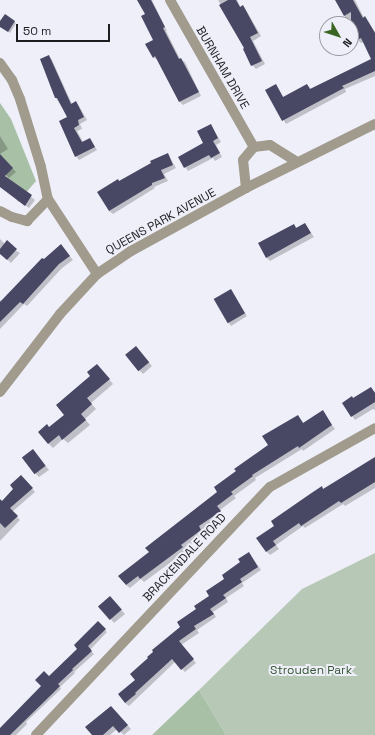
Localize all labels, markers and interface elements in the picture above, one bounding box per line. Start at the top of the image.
scale bar [18,16,112,42]
north arrow [319,16,359,56]
text: 50 m [23,23,51,39]
street label: BURNHAM DRIVE [193,24,251,112]
text: N [340,36,355,50]
street label: QUEENS PARK AVENUE [103,186,219,258]
street label: BRACKENDALE ROAD [140,511,230,605]
park label: Strouden Park [270,664,352,678]

